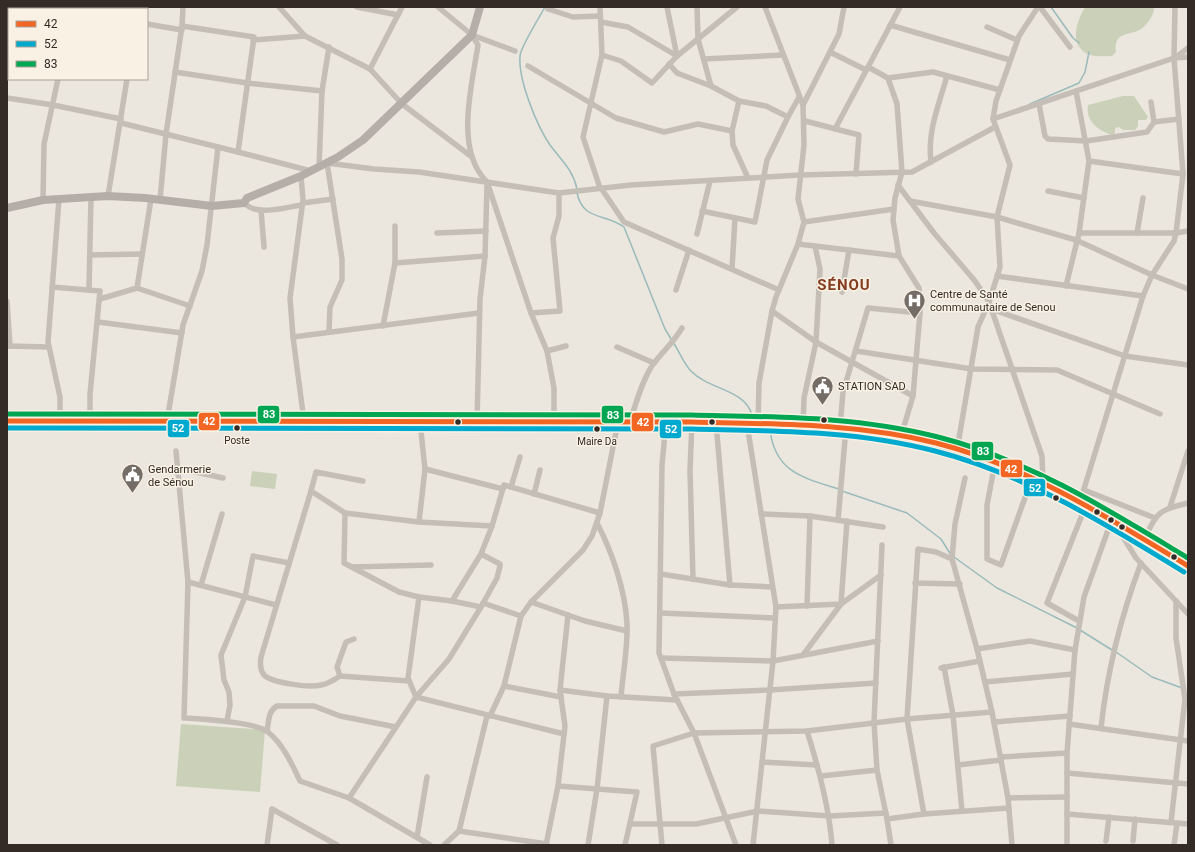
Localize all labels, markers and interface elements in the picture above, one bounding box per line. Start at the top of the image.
legend [8,8,148,80]
text: 42 [44,17,58,31]
text: 52 [44,37,58,51]
text: 83 [44,57,58,71]
district label: SÉNOU [817,276,871,294]
hospital icon: Centre de Santé communautaire de Senou [901,287,927,320]
place label: Centre de Santé communautaire de Senou [930,288,1056,314]
public building icon: STATION SAD [809,373,835,406]
place label: STATION SAD [838,380,906,393]
line badge: 83 [257,405,280,424]
line badge: 83 [601,405,624,424]
text: 83 [263,408,275,421]
text: 83 [607,409,619,422]
line badge: 42 [198,412,220,431]
line badge: 42 [631,412,654,432]
text: 42 [203,415,215,428]
unlabelled marker [819,415,829,425]
text: 42 [637,416,649,429]
unlabelled marker [453,417,463,427]
unlabelled marker [707,417,717,427]
line badge: 52 [167,419,190,438]
line badge: 52 [659,419,682,439]
text: 52 [172,422,184,435]
marker: Poste [232,423,242,433]
text: 52 [665,423,677,436]
marker: Maire Da [592,424,602,434]
place label: Poste [224,435,250,446]
place label: Maire Da [577,436,617,447]
line badge: 83 [971,441,994,461]
text: 83 [977,445,989,458]
line badge: 42 [1000,459,1023,478]
public building icon: Gendarmerie de Sénou [119,462,145,495]
place label: Gendarmerie de Sénou [148,463,211,489]
text: 42 [1005,463,1017,476]
line badge: 52 [1023,478,1046,497]
text: 52 [1029,482,1041,495]
unlabelled marker [1051,493,1061,503]
unlabelled marker [1092,507,1102,517]
unlabelled marker [1106,515,1116,525]
unlabelled marker [1117,522,1127,532]
unlabelled marker [1169,552,1179,562]

